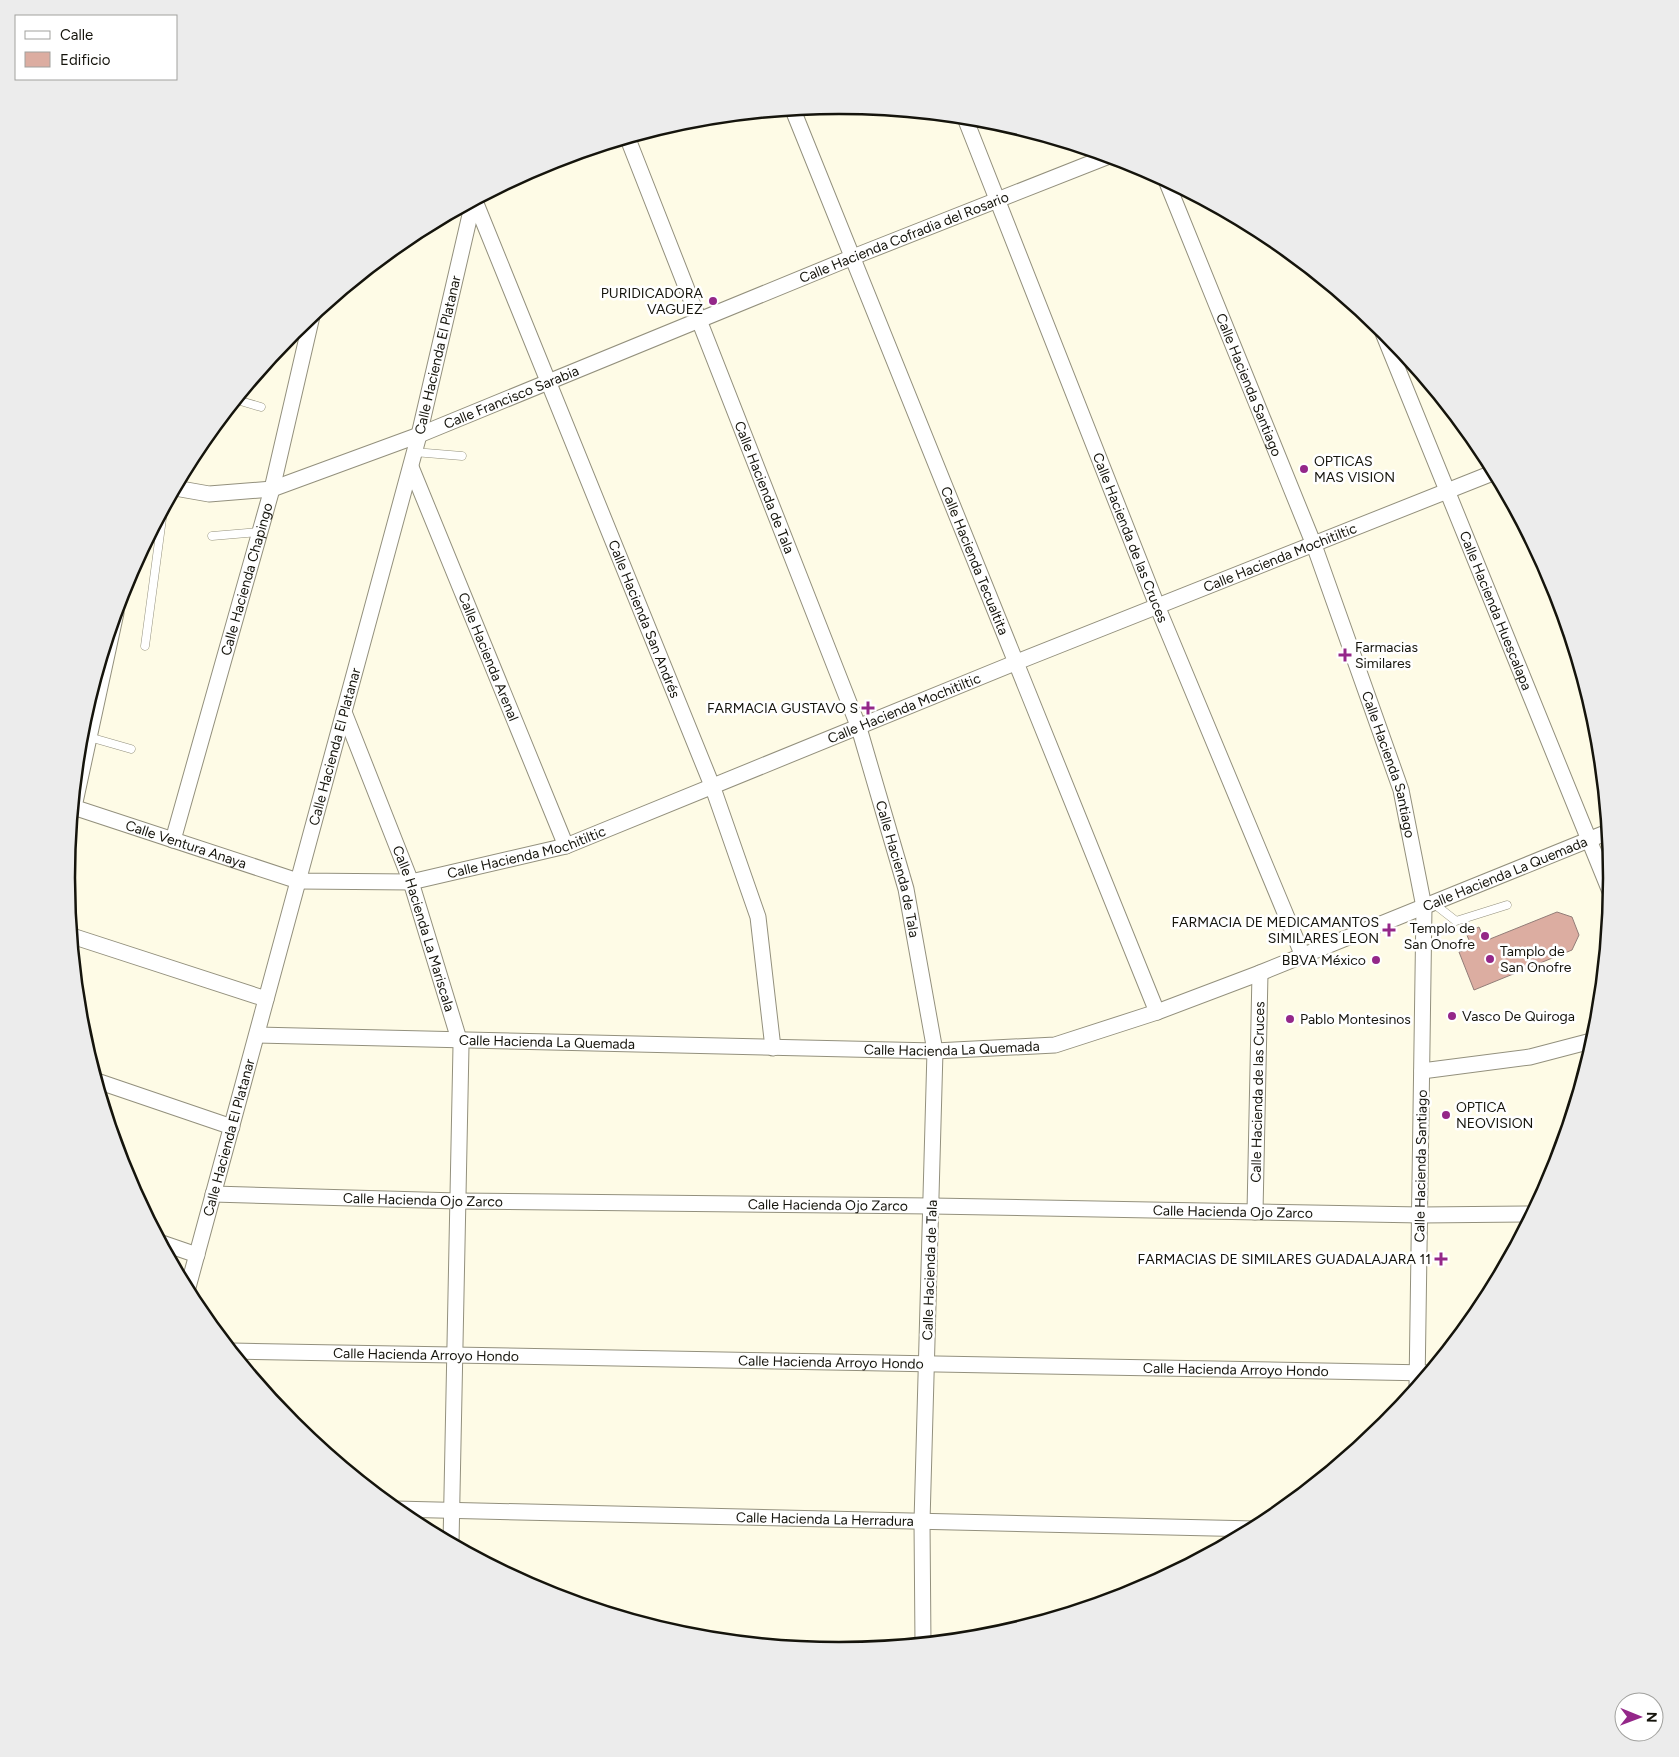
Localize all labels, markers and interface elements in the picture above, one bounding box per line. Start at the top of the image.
legend [15,15,178,80]
text: Calle [60,26,93,44]
text: Edificio [60,51,111,69]
street label: Calle Hacienda Cofradia del Rosario [797,188,1011,287]
street label: Calle Hacienda El Platanar [411,274,464,436]
place label: PURIDICADORA VAGUEZ [601,285,704,318]
marker: PURIDICADORA VAGUEZ [707,295,719,307]
street label: Calle Hacienda Santiago [1212,311,1286,459]
street label: Calle Francisco Sarabia [441,362,581,432]
street label: Calle Hacienda de Tala [731,418,798,556]
street label: Calle Hacienda de las Cruces [1089,450,1172,625]
place label: OPTICAS MAS VISION [1314,453,1395,486]
marker: OPTICAS MAS VISION [1298,463,1310,475]
street label: Calle Hacienda Tecualtita [937,484,1012,637]
street label: Calle Hacienda Chapingo [217,501,276,658]
street label: Calle Hacienda Mochitiltic [1201,519,1360,596]
street label: Calle Hacienda Huescalapa [1456,529,1536,693]
street label: Calle Hacienda San Andrés [605,538,684,700]
street label: Calle Hacienda Arenal [455,590,522,723]
place label: Farmacias Similares [1355,639,1418,672]
marker: Farmacias Similares [1339,649,1351,661]
street label: Calle Hacienda El Platanar [305,666,364,827]
street label: Calle Hacienda Mochitiltic [825,669,983,747]
street label: Calle Hacienda Santiago [1358,689,1419,839]
place label: FARMACIA GUSTAVO S [707,700,858,717]
marker: FARMACIA GUSTAVO S [862,702,874,714]
street label: Calle Hacienda de Tala [872,798,923,939]
street label: Calle Ventura Anaya [123,816,249,872]
street label: Calle Hacienda Mochitiltic [445,822,608,882]
street label: Calle Hacienda La Quemada [1420,833,1590,915]
street label: Calle Hacienda La Mariscala [389,843,459,1014]
place label: FARMACIA DE MEDICAMANTOS SIMILARES LEON [1171,914,1379,947]
place label: Templo de San Onofre [1404,920,1475,953]
marker: FARMACIA DE MEDICAMANTOS SIMILARES LEON [1383,924,1395,936]
marker: Templo de San Onofre [1479,930,1491,942]
place label: Tamplo de San Onofre [1500,943,1572,976]
place label: BBVA México [1282,952,1366,969]
marker: Tamplo de San Onofre [1484,953,1496,965]
marker: BBVA México [1370,954,1382,966]
street label: Calle Hacienda de las Cruces [1247,1001,1268,1183]
place label: Vasco De Quiroga [1462,1008,1575,1025]
marker: Vasco De Quiroga [1446,1010,1458,1022]
place label: Pablo Montesinos [1300,1011,1411,1028]
marker: Pablo Montesinos [1284,1013,1296,1025]
street label: Calle Hacienda La Quemada [459,1031,635,1052]
street label: Calle Hacienda La Quemada [864,1037,1040,1060]
street label: Calle Hacienda El Platanar [199,1057,258,1218]
street label: Calle Hacienda Santiago [1411,1089,1431,1243]
place label: OPTICA NEOVISION [1456,1099,1533,1132]
marker: OPTICA NEOVISION [1440,1109,1452,1121]
street label: Calle Hacienda Ojo Zarco [343,1189,503,1210]
street label: Calle Hacienda Ojo Zarco [748,1196,908,1214]
street label: Calle Hacienda de Tala [919,1199,941,1341]
street label: Calle Hacienda Ojo Zarco [1153,1202,1313,1222]
place label: FARMACIAS DE SIMILARES GUADALAJARA 11 [1138,1251,1431,1268]
marker: FARMACIAS DE SIMILARES GUADALAJARA 11 [1435,1253,1447,1265]
street label: Calle Hacienda Arroyo Hondo [333,1344,519,1365]
street label: Calle Hacienda Arroyo Hondo [738,1352,924,1372]
street label: Calle Hacienda Arroyo Hondo [1143,1359,1329,1380]
street label: Calle Hacienda La Herradura [736,1508,914,1530]
north arrow [1614,1692,1664,1742]
text: N [1643,1712,1660,1723]

